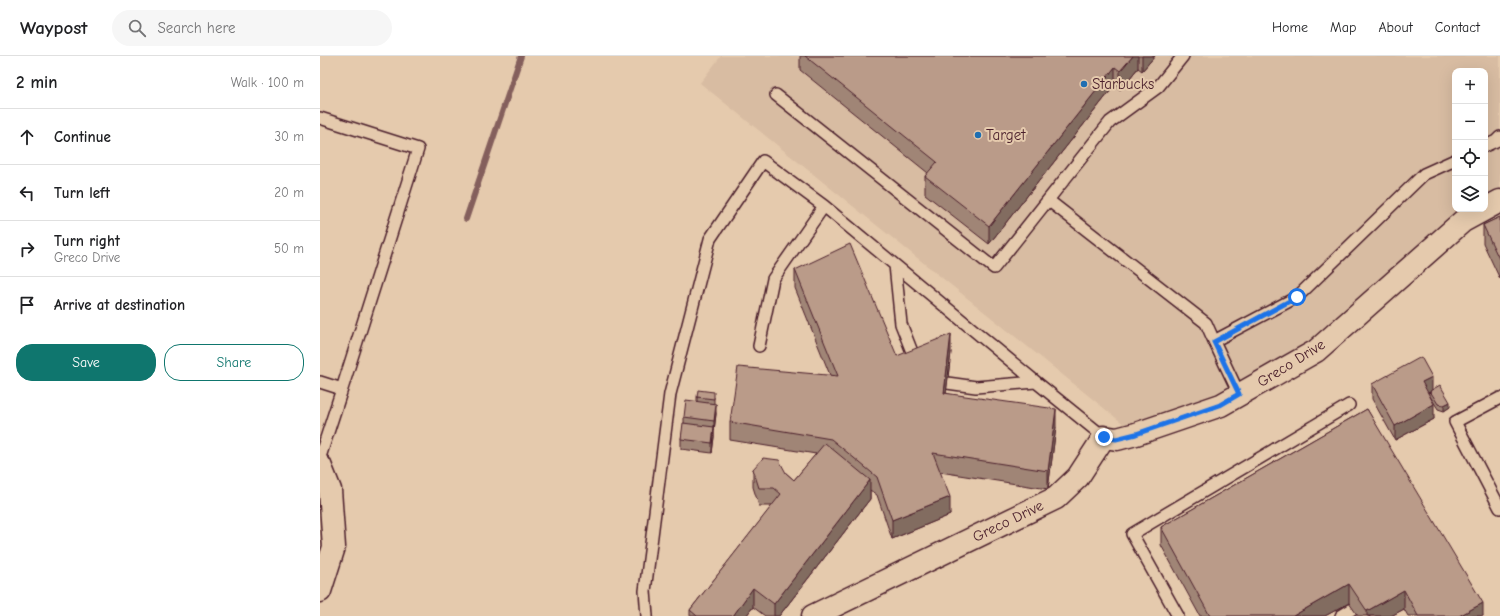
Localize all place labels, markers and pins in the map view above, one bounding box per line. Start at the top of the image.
place label: Starbucks [1092,75,1154,93]
marker: Starbucks [1079,79,1089,89]
place label: Target [986,126,1026,144]
marker: Target [973,130,983,140]

